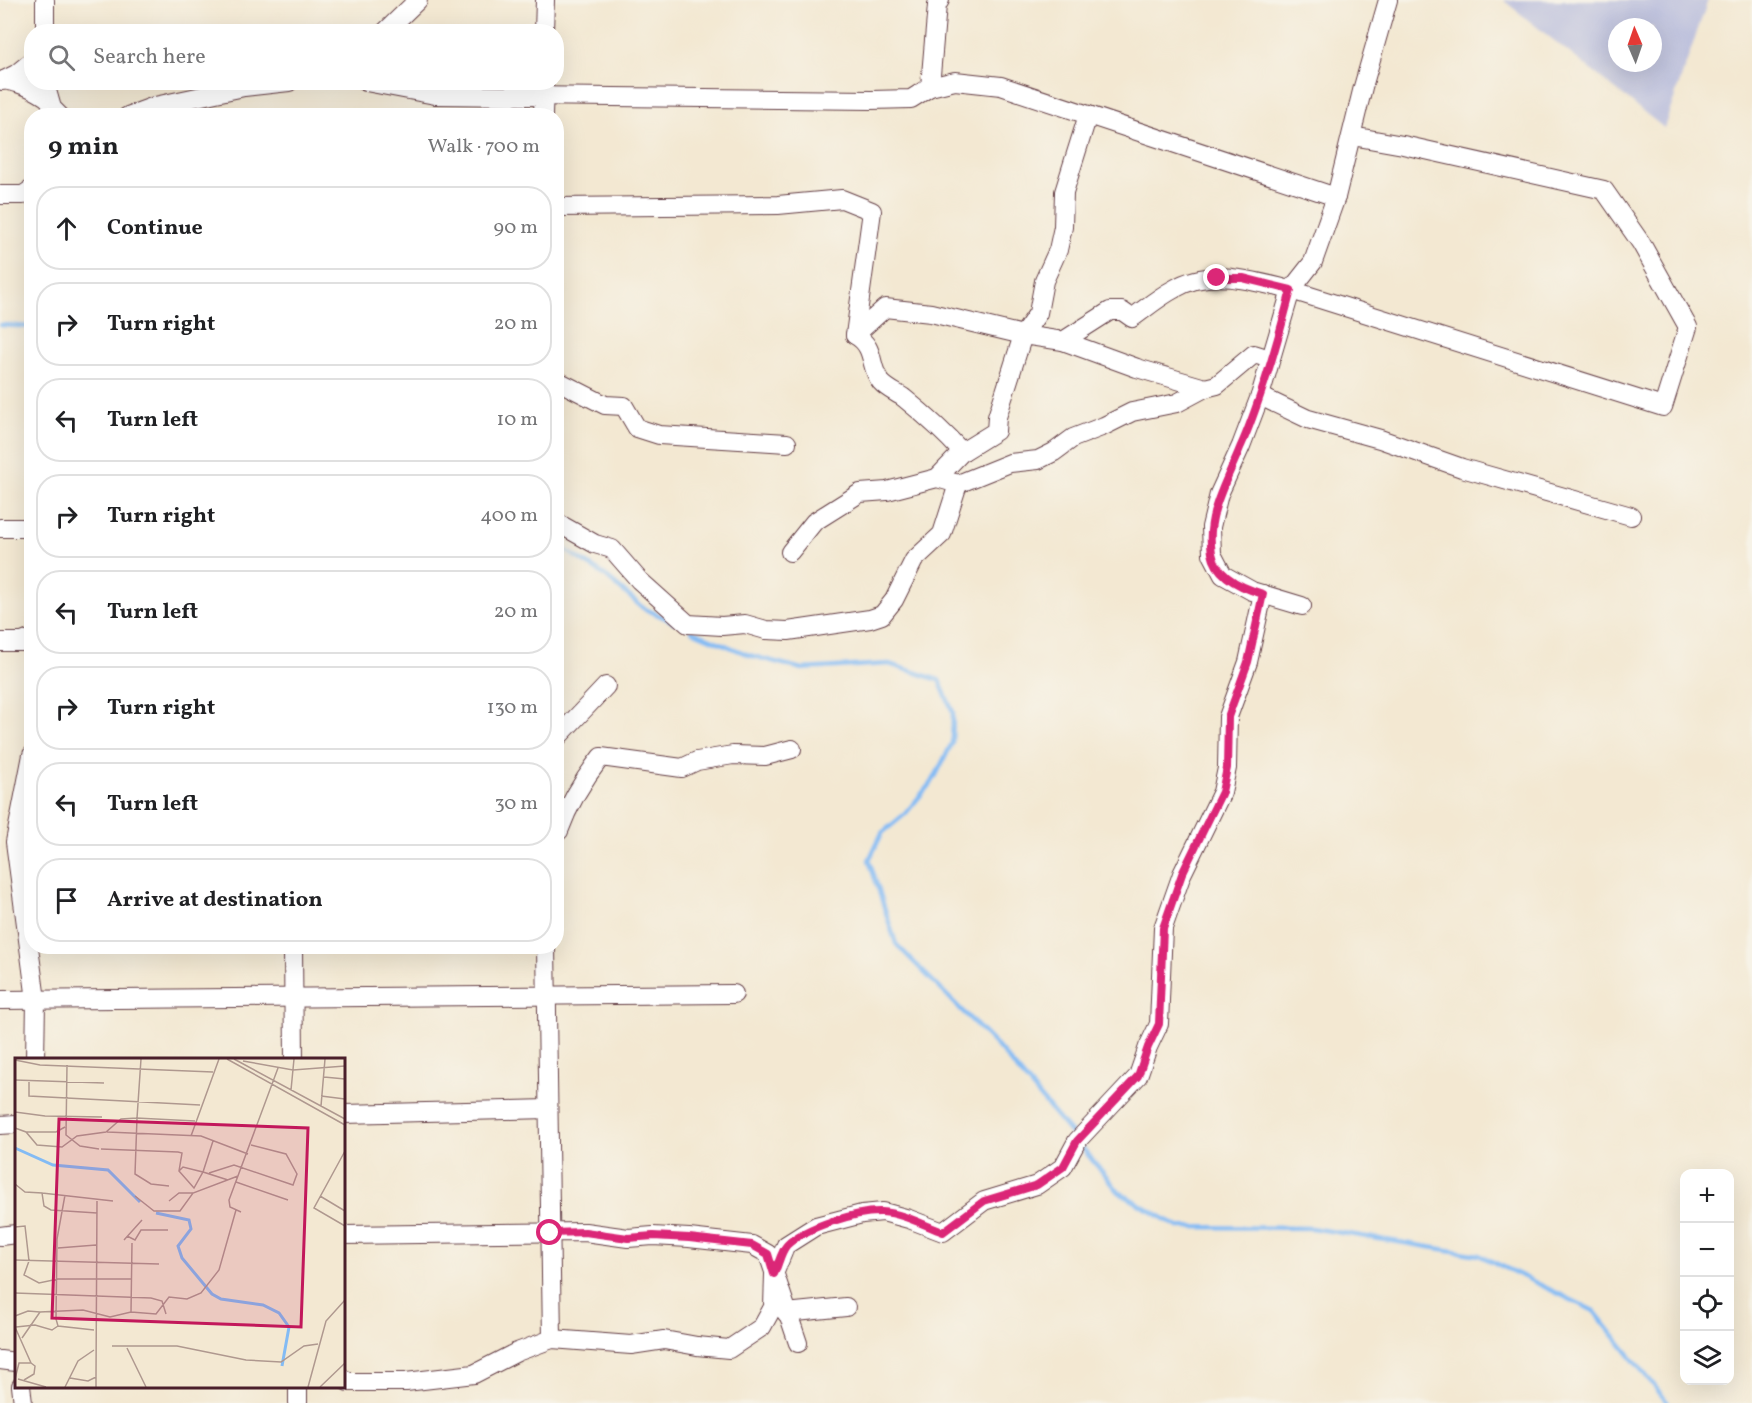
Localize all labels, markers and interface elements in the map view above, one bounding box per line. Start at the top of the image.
north arrow [1608,18,1662,72]
search box [24,24,564,90]
icon: search [45,41,78,74]
text: Search here [93,42,206,73]
text: 9 min [48,129,119,165]
text: Walk · 700 m [428,133,540,161]
icon: ahead [50,212,83,245]
text: Continue [107,213,203,244]
text: 90 m [494,214,538,242]
route end [1203,264,1229,290]
icon: right [50,308,83,341]
text: Turn right [107,309,215,340]
text: 20 m [494,310,538,338]
icon: left [50,404,83,437]
text: Turn left [107,405,198,436]
text: 10 m [497,406,538,434]
icon: right [50,500,83,533]
text: Turn right [107,501,215,532]
text: 400 m [480,502,538,530]
icon: left [50,596,83,629]
text: Turn left [107,597,198,628]
text: 20 m [494,598,538,626]
icon: right [50,692,83,725]
text: Turn right [107,693,215,724]
text: 130 m [487,694,538,722]
icon: left [50,788,83,821]
text: Turn left [107,789,198,820]
text: 30 m [494,790,538,818]
icon: arrive [50,884,83,917]
text: Arrive at destination [107,885,323,916]
inset map [15,1058,345,1388]
map controls [1680,1169,1734,1385]
button: + [1680,1169,1734,1223]
route start [536,1219,562,1245]
button: − [1680,1223,1734,1277]
button: locate [1680,1277,1734,1331]
button: layers [1680,1331,1734,1385]

